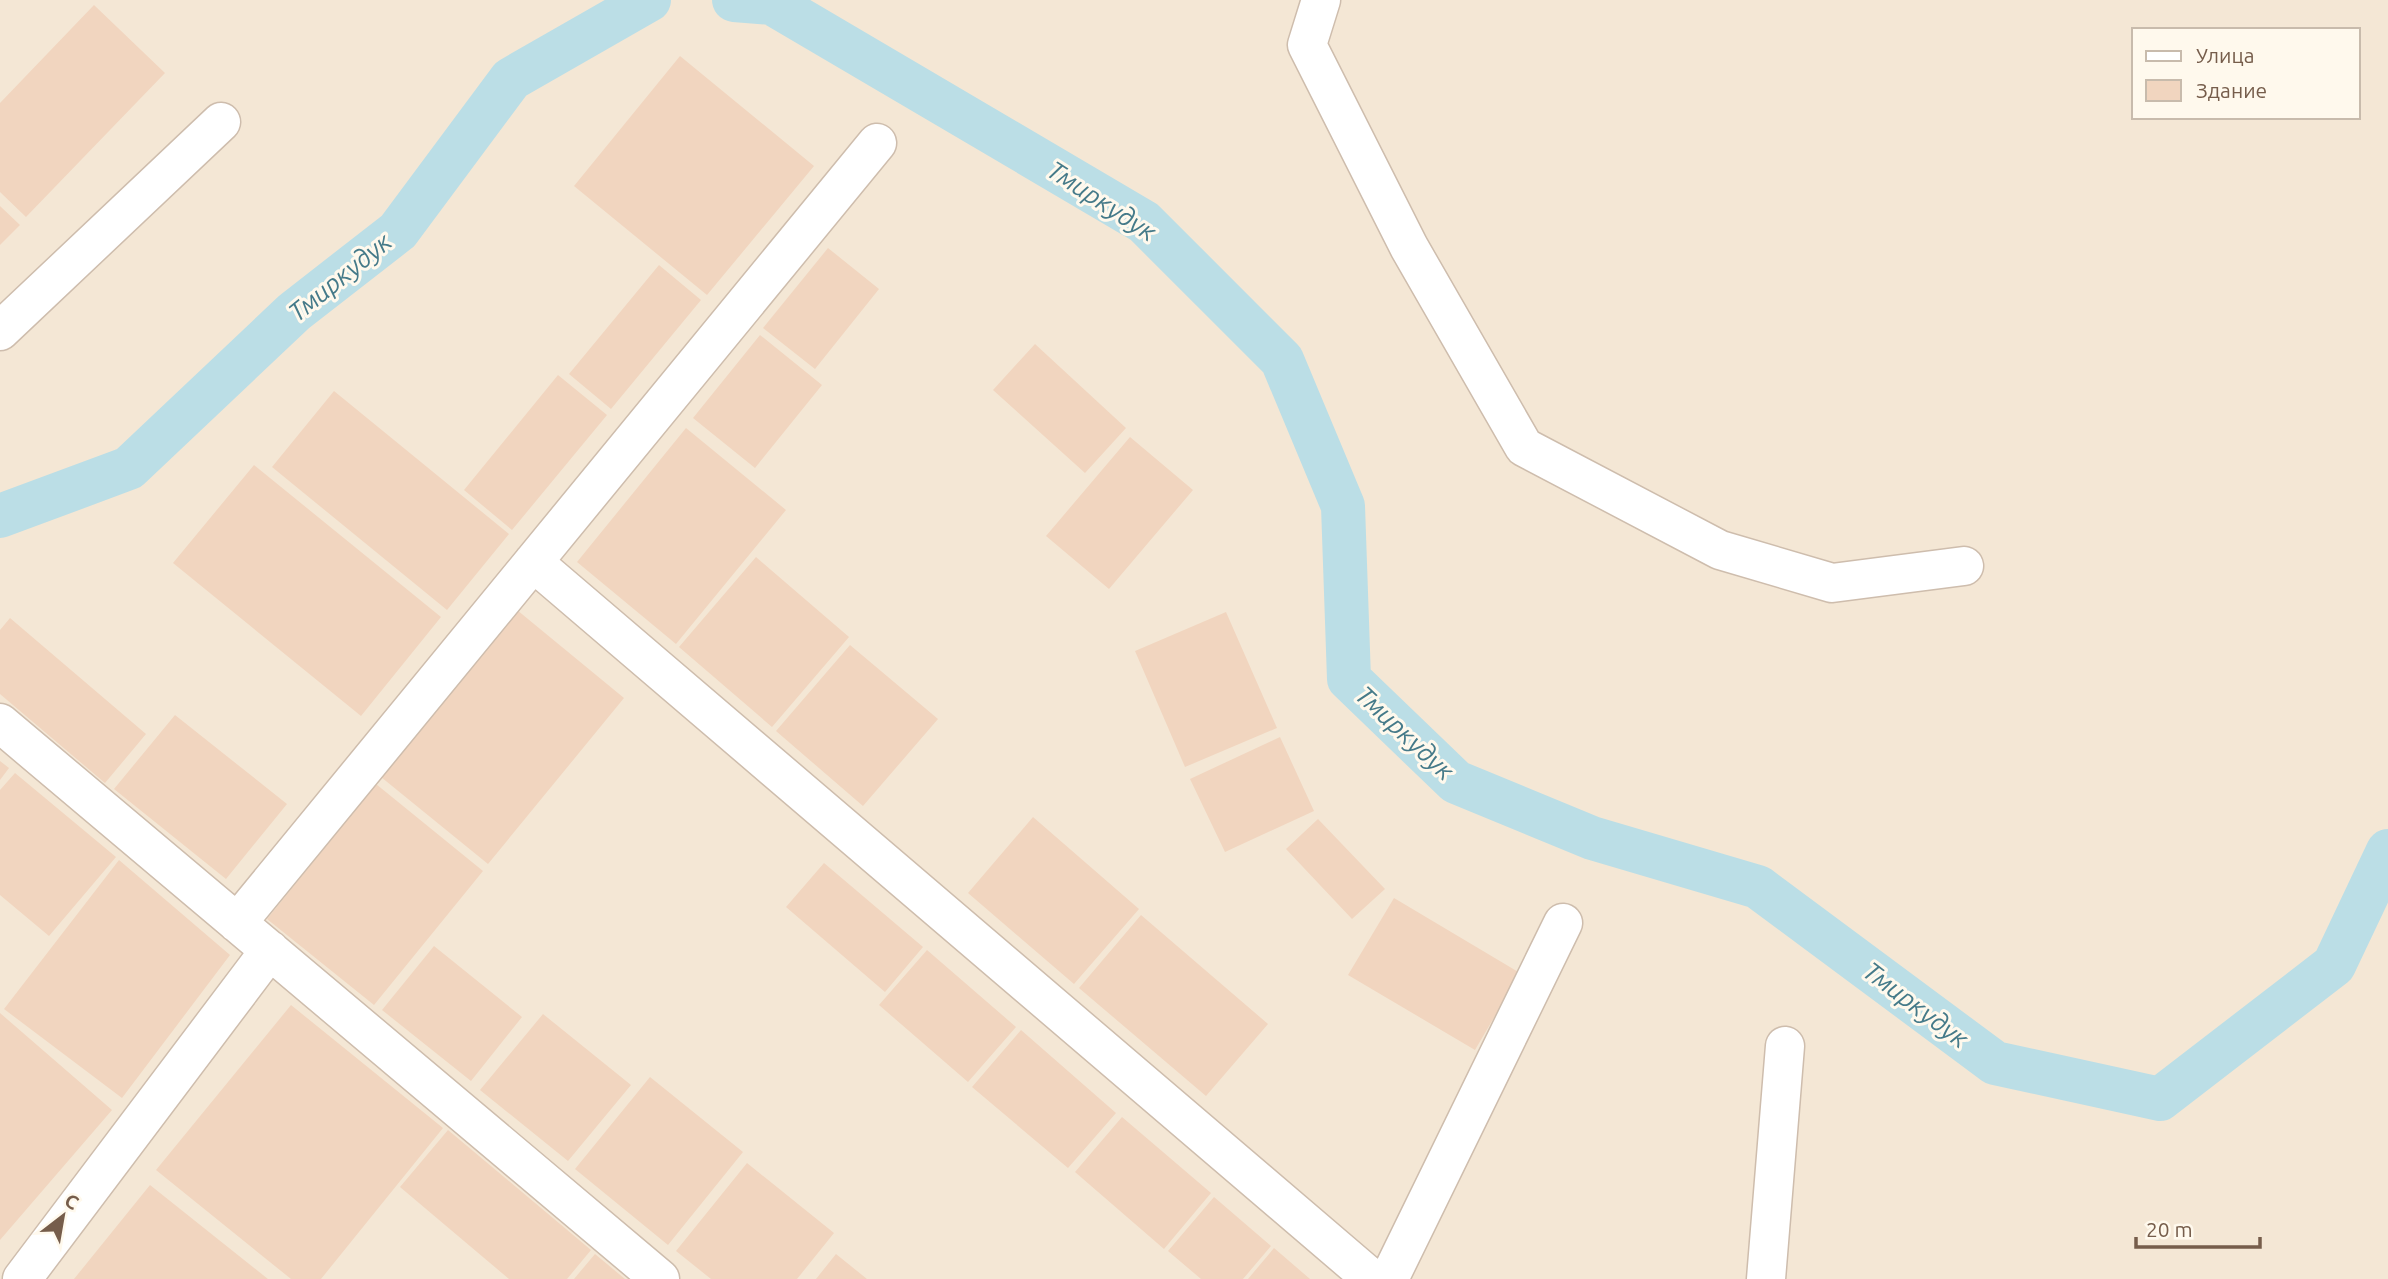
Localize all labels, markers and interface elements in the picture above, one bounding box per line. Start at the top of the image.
legend [2132,28,2360,119]
text: Улица [2196,43,2254,67]
text: Здание [2196,78,2267,102]
water label: Тмиркудук [1042,155,1163,247]
water label: Тмиркудук [282,226,397,327]
water label: Тмиркудук [1350,680,1461,786]
water label: Тмиркудук [1858,956,1975,1054]
north arrow [28,1181,98,1251]
text: С [61,1189,83,1214]
scale bar [2136,1206,2260,1250]
text: 20 m [2146,1217,2193,1241]

